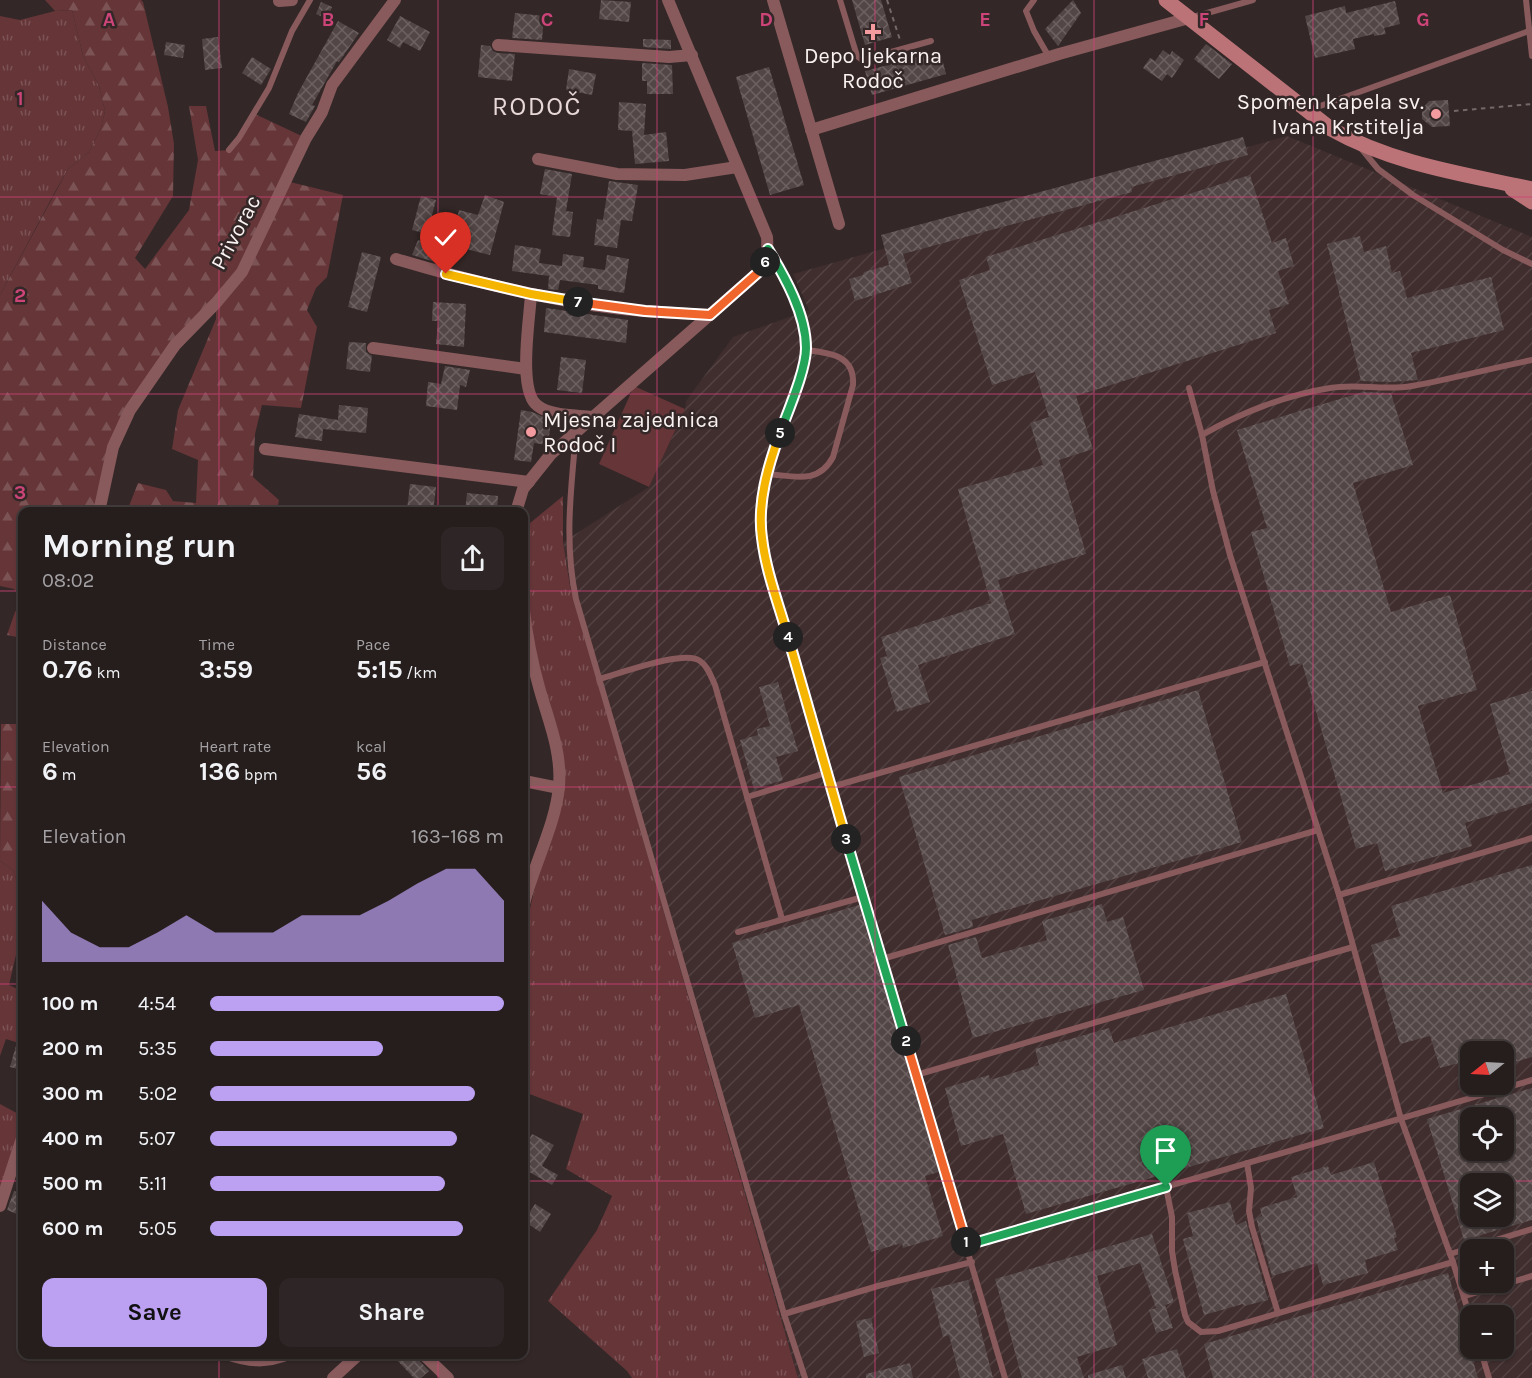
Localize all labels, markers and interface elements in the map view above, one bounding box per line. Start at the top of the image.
text: A [103,8,116,31]
text: B [322,8,334,31]
text: C [541,8,553,31]
text: D [759,8,773,31]
text: E [979,8,991,31]
text: F [1199,8,1210,31]
text: G [1416,8,1430,31]
marker: Depo ljekarna Rodoč [866,25,880,39]
place label: Depo ljekarna Rodoč [804,43,942,94]
text: 1 [16,87,24,110]
place label: Spomen kapela sv. Ivana Krstitelja [1237,89,1424,140]
district label: RODOČ [492,90,582,122]
marker: Spomen kapela sv. Ivana Krstitelja [1429,107,1443,121]
street label: Privorac [205,191,266,274]
pin [420,212,471,274]
icon: check [429,221,462,254]
pin: 6 [750,247,780,277]
text: 6 [760,252,770,271]
text: 2 [14,284,26,307]
pin: 7 [563,287,593,317]
text: 7 [574,292,582,311]
place label: Mjesna zajednica Rodoč I [543,407,719,458]
pin: 5 [765,418,795,448]
text: 5 [775,423,785,442]
marker: Mjesna zajednica Rodoč I [524,425,538,439]
text: 3 [14,481,26,504]
text: Morning run [42,527,236,565]
button: share [441,527,504,590]
text: 08:02 [42,569,94,592]
pin: 4 [773,622,803,652]
text: 4 [783,627,793,646]
text: Distance [42,635,107,654]
text: Time [199,635,235,654]
text: Pace [356,635,390,654]
text: 0.76 [42,654,93,685]
text: 3:59 [199,654,253,685]
text: 5:15 [356,654,403,685]
text: km [93,663,121,682]
text: /km [403,663,437,682]
text: Elevation [42,737,110,756]
text: Heart rate [199,737,271,756]
text: kcal [356,737,387,756]
text: 6 [42,756,58,787]
text: 136 [199,756,240,787]
text: 56 [356,756,387,787]
text: m [58,765,77,784]
text: bpm [240,765,278,784]
pin: 3 [831,824,861,854]
text: Elevation [42,825,127,848]
text: 163–168 m [411,825,504,848]
text: 3 [841,829,851,848]
text: 100 m [42,992,98,1015]
text: 4:54 [138,992,176,1015]
pin: 2 [891,1026,921,1056]
text: 2 [901,1031,911,1050]
text: 200 m [42,1037,103,1060]
text: 5:35 [138,1037,177,1060]
north arrow [1460,1041,1514,1095]
map controls [1460,1041,1514,1359]
text: 300 m [42,1082,104,1105]
text: 5:02 [138,1082,177,1105]
button: locate [1460,1107,1514,1161]
pin [1140,1125,1191,1187]
text: 400 m [42,1127,103,1150]
text: 5:07 [138,1127,175,1150]
icon: arrive [1149,1134,1182,1167]
text: 500 m [42,1172,103,1195]
text: 5:11 [138,1172,167,1195]
button: layers [1460,1173,1514,1227]
text: 600 m [42,1217,103,1240]
text: 5:05 [138,1217,177,1240]
pin: 1 [951,1227,981,1257]
text: 1 [963,1232,969,1251]
button: + [1460,1239,1514,1293]
button: Save [42,1278,267,1347]
button: Share [279,1278,504,1347]
button: − [1460,1305,1514,1359]

